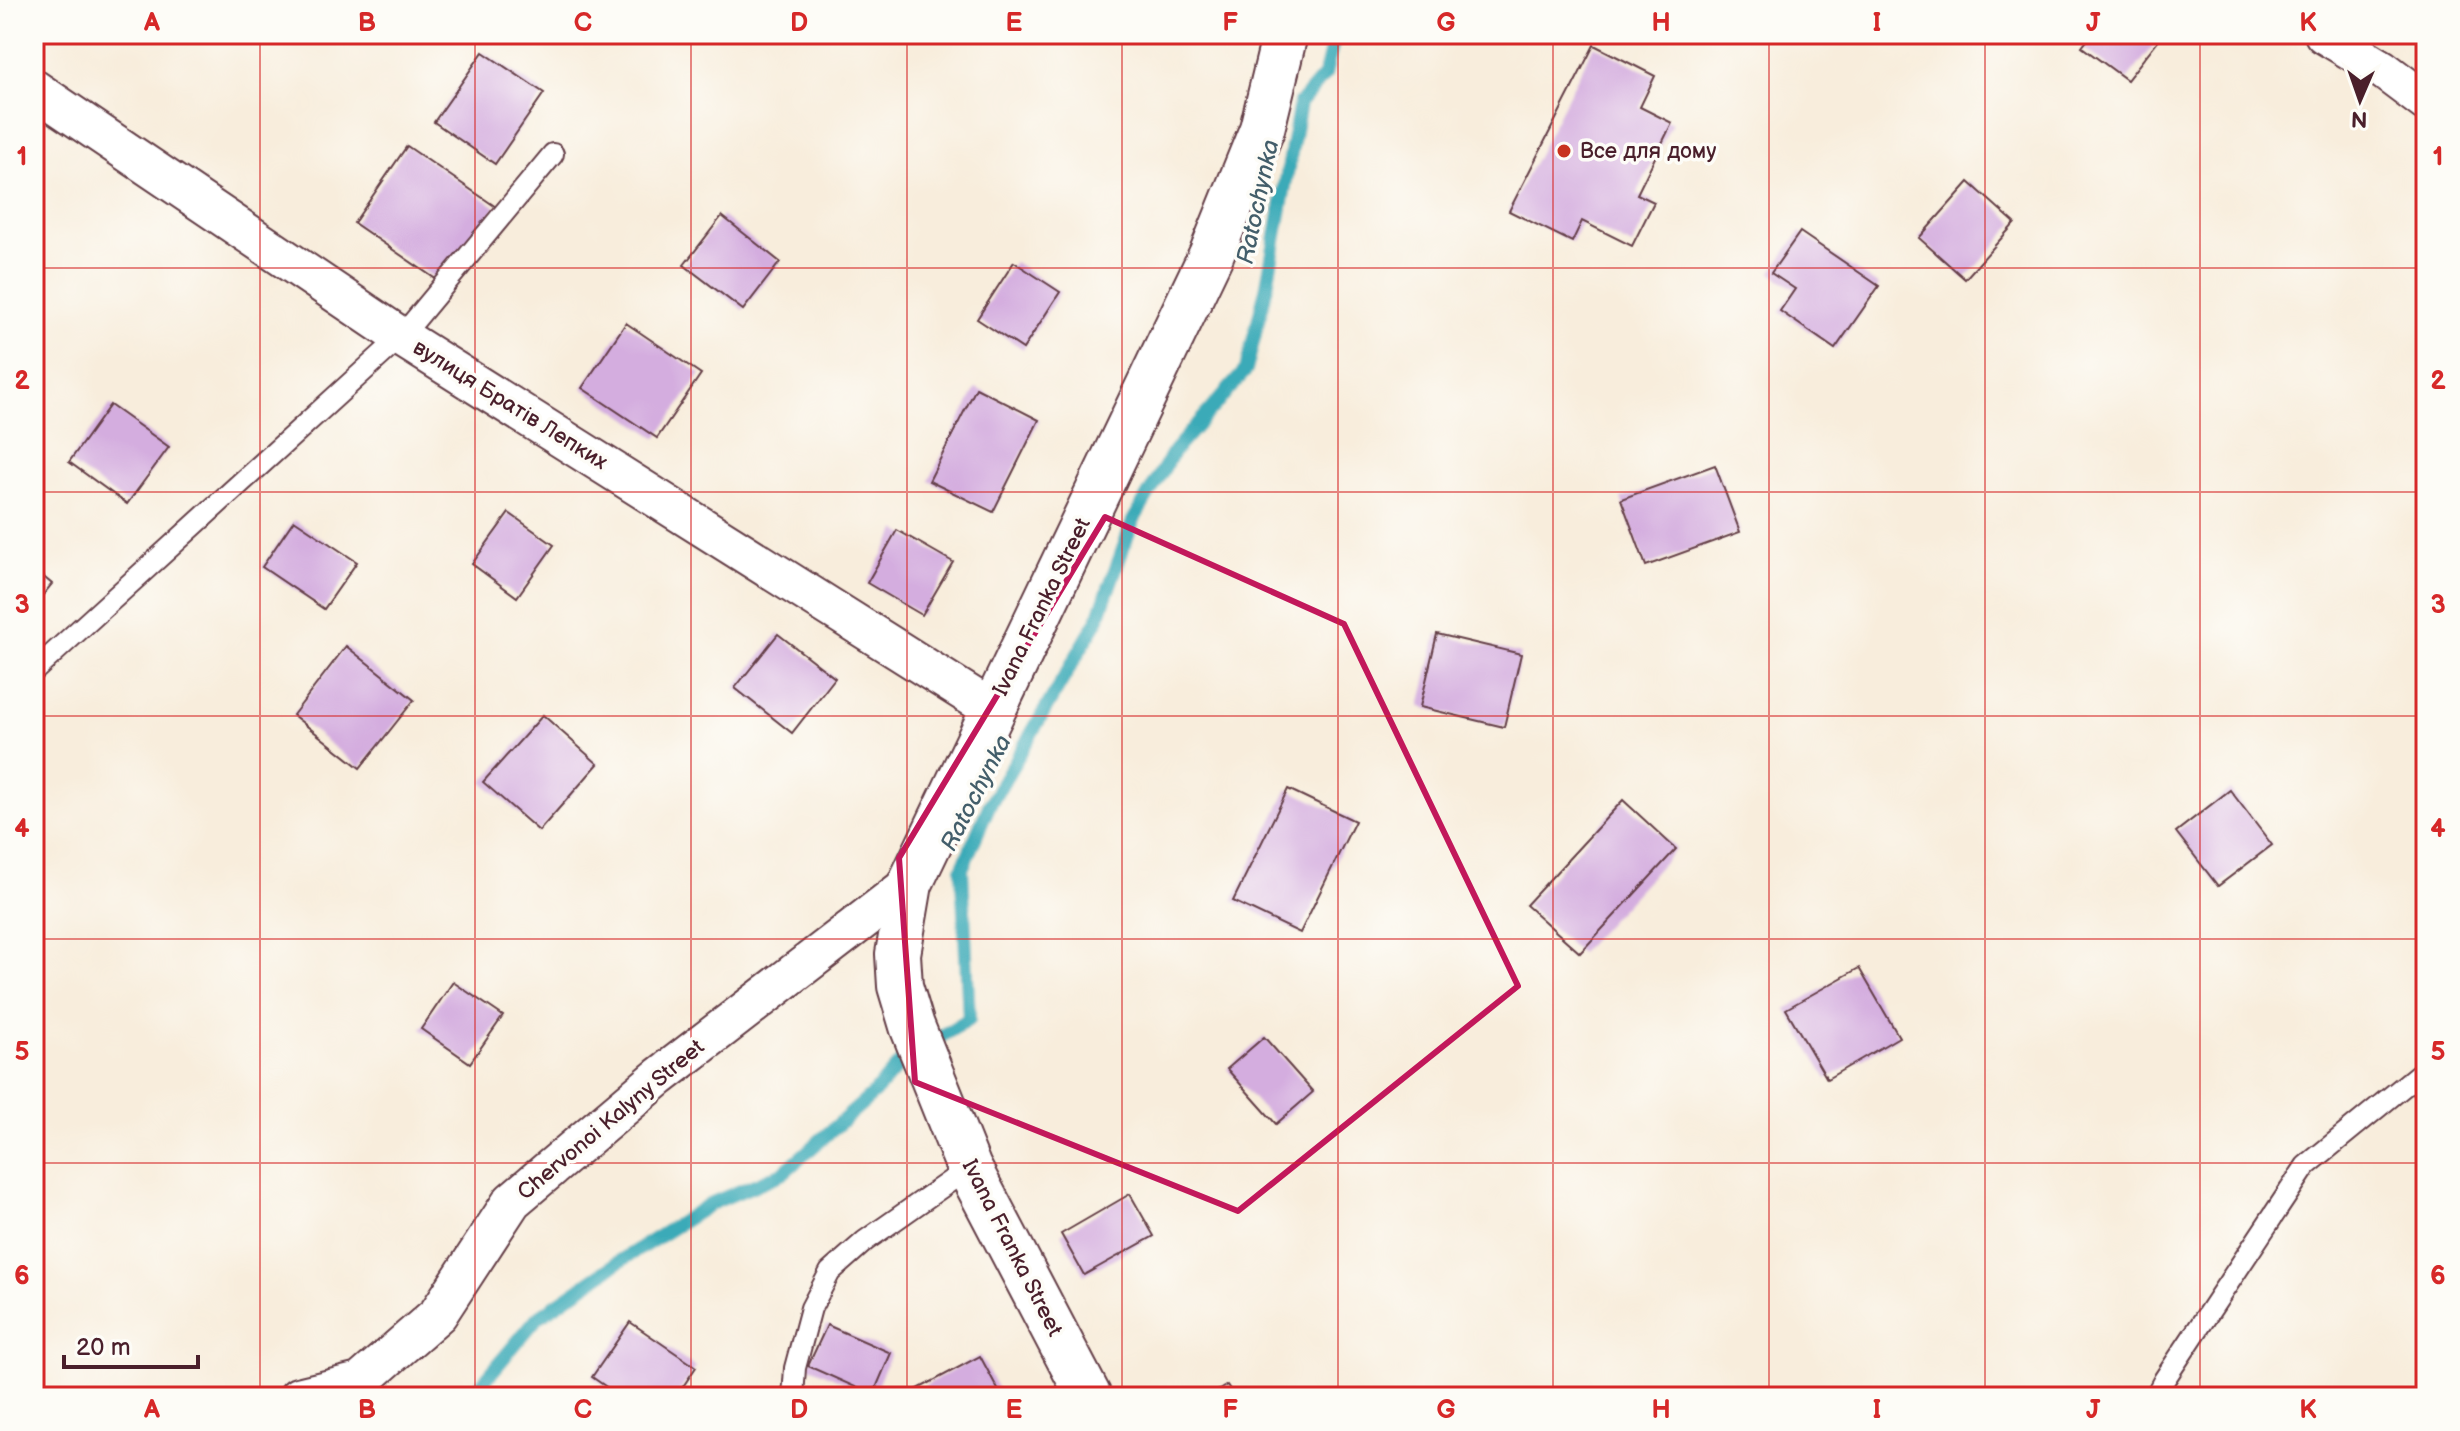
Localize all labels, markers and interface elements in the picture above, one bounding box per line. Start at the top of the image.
text: A [143,8,160,39]
text: B [358,8,376,39]
text: C [574,8,592,39]
text: D [790,8,808,39]
text: E [1006,8,1023,39]
text: F [1222,8,1238,39]
text: G [1436,8,1456,39]
text: H [1651,8,1671,39]
text: I [1873,8,1881,39]
text: J [2086,8,2101,39]
text: K [2299,8,2317,39]
north arrow [2320,60,2400,140]
text: N [2351,105,2368,132]
water label: Ratochynka [1231,137,1285,267]
place label: Все для дому [1580,138,1717,165]
text: 1 [17,142,27,173]
marker: Все для дому [1555,142,1573,160]
text: 1 [2433,142,2443,173]
street label: вулиця Братів Лепких [408,334,612,476]
text: 2 [14,366,30,397]
text: 2 [2430,366,2446,397]
street label: Ivana Franka Street [987,513,1097,700]
text: 3 [14,590,30,621]
text: 3 [2430,590,2446,621]
water label: Ratochynka [934,730,1018,856]
text: 4 [14,814,30,845]
text: 4 [2430,814,2446,845]
street label: Chervonoi Kalyny Street [512,1034,710,1206]
text: 5 [14,1037,30,1068]
text: 5 [2430,1037,2446,1068]
street label: Ivana Franka Street [956,1155,1068,1341]
text: 6 [14,1261,30,1292]
text: 6 [2430,1261,2446,1292]
scale bar [64,1319,198,1369]
text: 20 m [76,1333,131,1362]
text: A [143,1395,160,1426]
text: B [358,1395,376,1426]
text: C [574,1395,592,1426]
text: D [790,1395,808,1426]
text: E [1006,1395,1023,1426]
text: F [1222,1395,1238,1426]
text: G [1436,1395,1456,1426]
text: H [1651,1395,1671,1426]
text: I [1873,1395,1881,1426]
text: J [2086,1395,2101,1426]
text: K [2299,1395,2317,1426]

